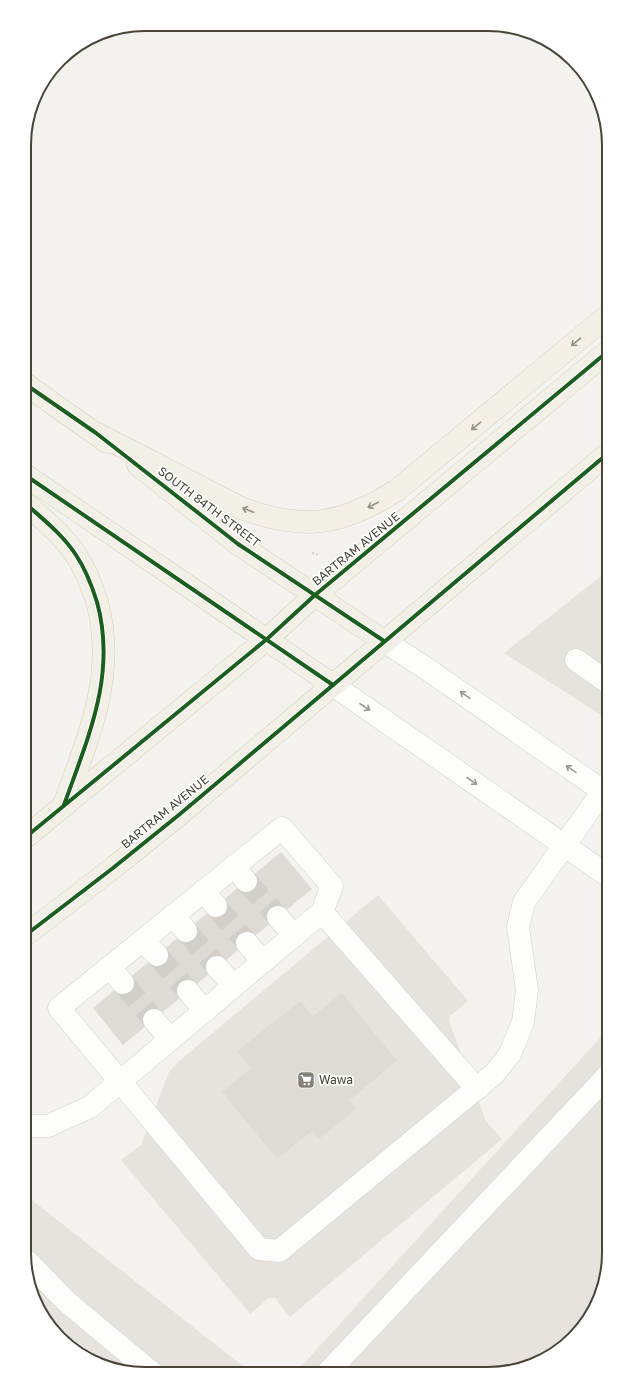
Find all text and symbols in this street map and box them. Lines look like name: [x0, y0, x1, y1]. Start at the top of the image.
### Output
one-way arrow: [570, 338, 581, 347]
one-way arrow: [471, 421, 481, 430]
street label: SOUTH 84TH STREET: [155, 463, 264, 550]
one-way arrow: [367, 502, 379, 509]
one-way arrow: [242, 506, 254, 514]
street label: BARTRAM AVENUE: [309, 509, 403, 589]
one-way arrow: [459, 691, 470, 699]
one-way arrow: [360, 703, 371, 711]
one-way arrow: [566, 765, 577, 773]
street label: BARTRAM AVENUE: [118, 772, 212, 852]
one-way arrow: [467, 777, 478, 785]
supermarket icon: Wawa: [296, 1070, 316, 1090]
place label: Wawa: [319, 1072, 353, 1087]

